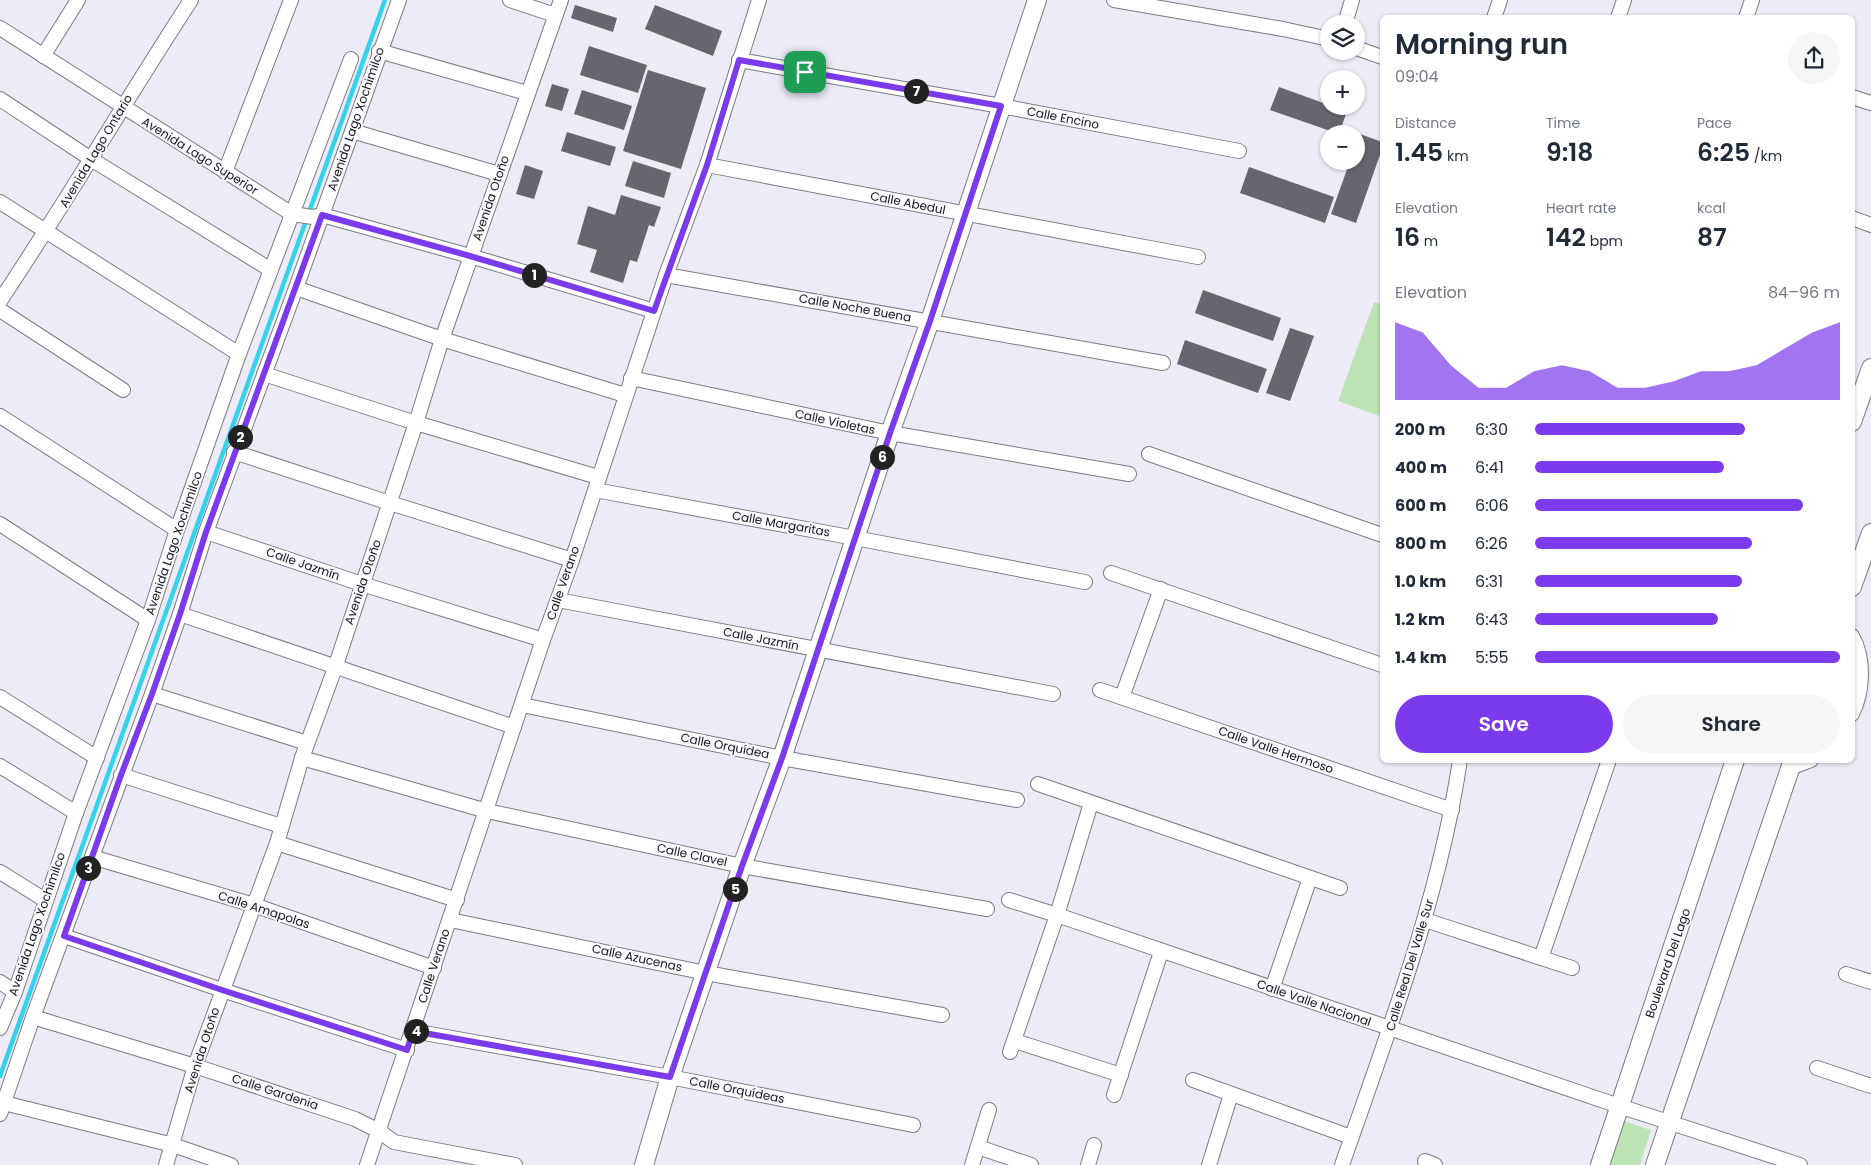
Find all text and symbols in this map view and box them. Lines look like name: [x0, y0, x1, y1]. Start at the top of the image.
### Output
map controls: [1320, 15, 1365, 170]
button: layers: [1320, 15, 1365, 60]
text: Morning run: [1395, 25, 1568, 64]
button: share: [1788, 32, 1840, 84]
street label: Avenida Lago Xochimilco: [323, 44, 388, 193]
pin: [784, 51, 826, 93]
icon: arrive: [791, 58, 819, 86]
text: 09:04: [1395, 65, 1439, 88]
button: +: [1320, 70, 1365, 115]
pin: 7: [904, 78, 928, 104]
text: 7: [913, 81, 920, 101]
street label: Avenida Lago Ontario: [55, 91, 136, 211]
street label: Calle Encino: [1025, 102, 1101, 133]
street label: Avenida Lago Superior: [139, 113, 262, 199]
text: Distance: [1395, 113, 1456, 133]
text: Time: [1546, 113, 1580, 133]
text: Pace: [1697, 113, 1732, 133]
button: −: [1320, 125, 1365, 170]
text: 1.45: [1395, 135, 1443, 170]
text: 9:18: [1546, 135, 1593, 170]
text: 6:25: [1697, 135, 1750, 170]
text: km: [1443, 146, 1469, 166]
text: /km: [1750, 146, 1782, 166]
street label: Avenida Otoño: [468, 153, 513, 243]
street label: Calle Abedul: [869, 187, 947, 218]
text: Elevation: [1395, 198, 1458, 218]
text: Heart rate: [1546, 198, 1616, 218]
text: kcal: [1697, 198, 1726, 218]
text: 16: [1395, 220, 1420, 255]
text: 142: [1546, 220, 1586, 255]
text: 87: [1697, 220, 1727, 255]
text: m: [1420, 231, 1438, 251]
text: bpm: [1586, 231, 1623, 251]
pin: 1: [522, 262, 546, 288]
text: 1: [532, 265, 537, 285]
text: Elevation: [1395, 281, 1467, 304]
text: 84–96 m: [1768, 281, 1840, 304]
street label: Calle Noche Buena: [798, 289, 913, 326]
street label: Calle Violetas: [793, 405, 877, 438]
text: 200 m: [1395, 418, 1445, 441]
text: 6:30: [1475, 418, 1508, 441]
pin: 2: [228, 424, 252, 450]
text: 2: [237, 427, 245, 447]
pin: 6: [870, 444, 894, 470]
text: 6: [878, 447, 887, 467]
text: 400 m: [1395, 456, 1447, 479]
text: 6:41: [1475, 456, 1504, 479]
street label: Avenida Lago Xochimilco: [141, 468, 206, 617]
text: 600 m: [1395, 494, 1446, 517]
text: 6:06: [1475, 494, 1509, 517]
street label: Calle Margaritas: [731, 507, 831, 540]
text: 800 m: [1395, 532, 1447, 555]
text: 6:26: [1475, 532, 1508, 555]
street label: Avenida Otoño: [340, 537, 385, 627]
street label: Calle Jazmín: [264, 543, 342, 584]
street label: Calle Verano: [542, 543, 583, 622]
text: 1.0 km: [1395, 570, 1446, 593]
text: 6:31: [1475, 570, 1503, 593]
text: 1.2 km: [1395, 608, 1445, 631]
text: 6:43: [1475, 608, 1508, 631]
street label: Calle Jazmín: [722, 623, 800, 654]
text: 1.4 km: [1395, 646, 1447, 669]
text: 5:55: [1475, 646, 1509, 669]
button: Save: [1395, 695, 1613, 753]
button: Share: [1623, 695, 1840, 753]
street label: Calle Valle Hermoso: [1216, 722, 1336, 777]
street label: Calle Orquídea: [679, 729, 771, 762]
street label: Calle Clavel: [655, 839, 729, 870]
street label: Avenida Lago Xochimilco: [4, 849, 69, 998]
pin: 3: [76, 856, 100, 880]
text: 3: [84, 858, 93, 878]
pin: 5: [722, 876, 748, 902]
text: 5: [731, 879, 740, 899]
street label: Calle Amapolas: [216, 887, 312, 932]
street label: Calle Real Del Valle Sur: [1381, 896, 1438, 1033]
street label: Boulevard Del Lago: [1641, 905, 1694, 1020]
street label: Calle Verano: [413, 926, 454, 1005]
street label: Calle Azucenas: [590, 940, 684, 975]
street label: Calle Valle Nacional: [1255, 975, 1374, 1030]
street label: Avenida Otoño: [180, 1005, 223, 1095]
pin: 4: [404, 1018, 428, 1044]
text: 4: [412, 1021, 421, 1041]
street label: Calle Gardenia: [230, 1070, 321, 1114]
street label: Calle Orquídeas: [688, 1072, 786, 1107]

